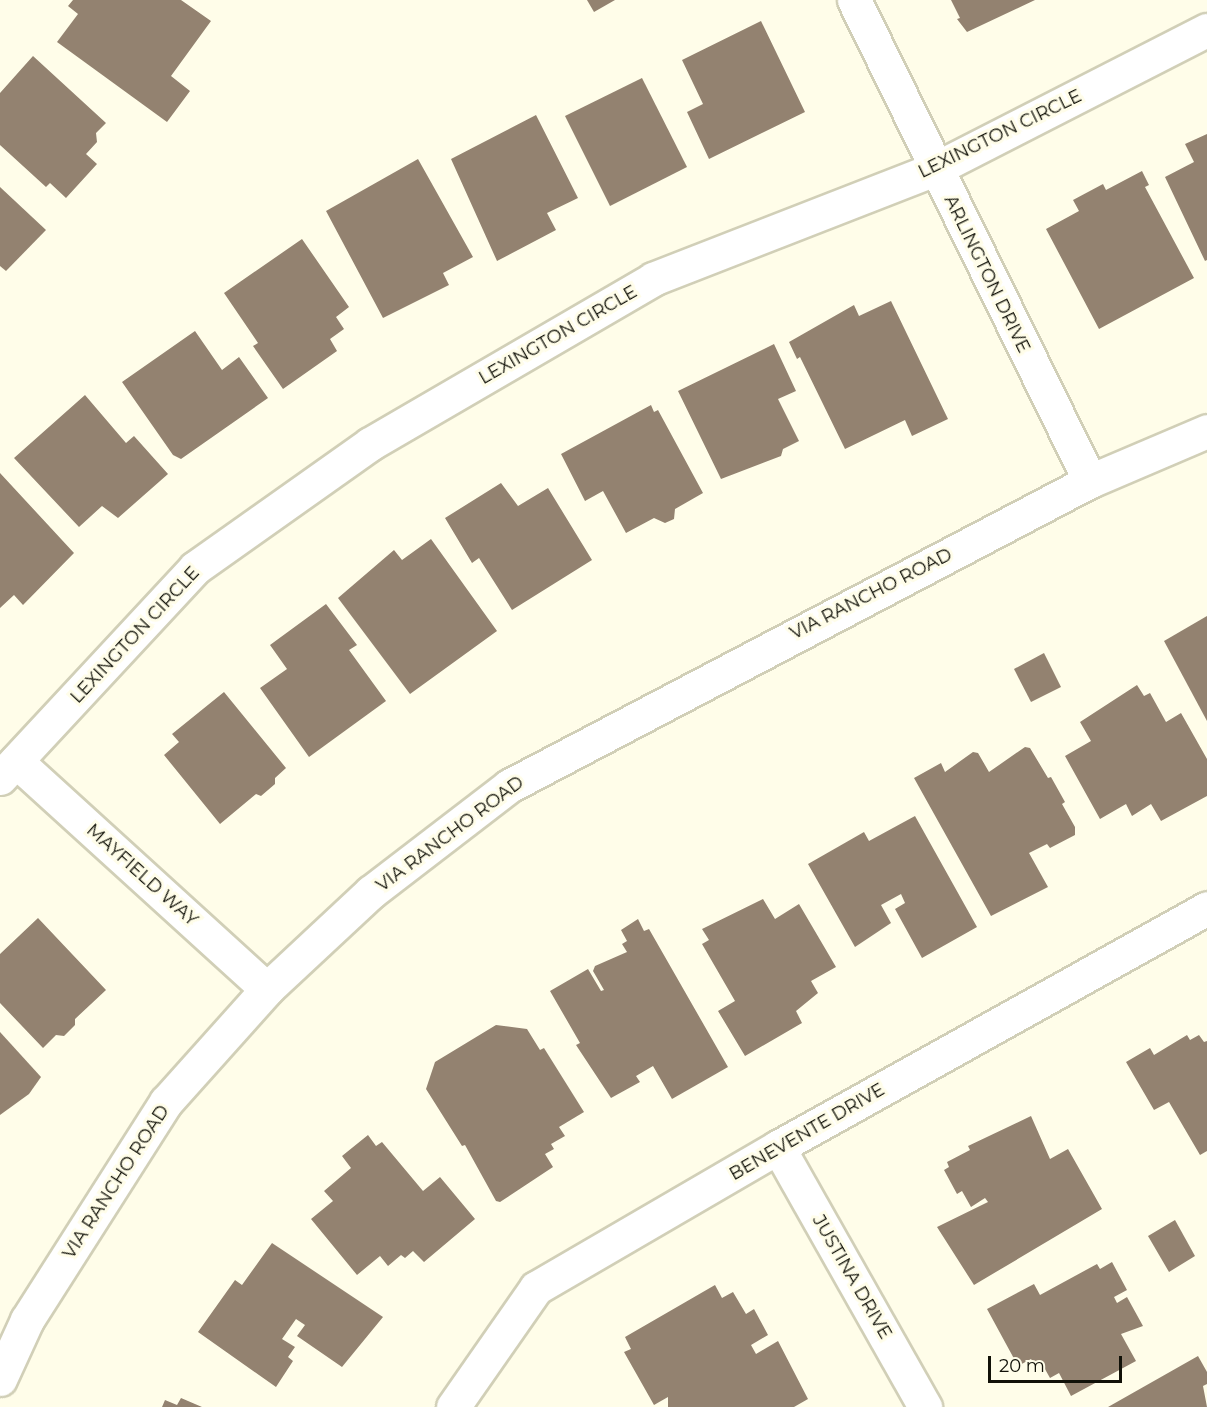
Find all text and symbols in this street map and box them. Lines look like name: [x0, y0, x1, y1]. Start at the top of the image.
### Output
street label: LEXINGTON CIRCLE: [915, 85, 1085, 183]
street label: ARLINGTON DRIVE: [939, 192, 1035, 356]
street label: LEXINGTON CIRCLE: [475, 281, 641, 389]
street label: VIA RANCHO ROAD: [786, 544, 956, 644]
street label: LEXINGTON CIRCLE: [66, 562, 204, 708]
street label: VIA RANCHO ROAD: [372, 772, 528, 896]
street label: MAYFIELD WAY: [82, 819, 202, 931]
street label: BENEVENTE DRIVE: [726, 1079, 888, 1185]
street label: VIA RANCHO ROAD: [58, 1101, 174, 1263]
street label: JUSTINA DRIVE: [808, 1211, 896, 1343]
scale bar: [991, 1344, 1124, 1382]
text: 20 m: [999, 1355, 1045, 1377]

